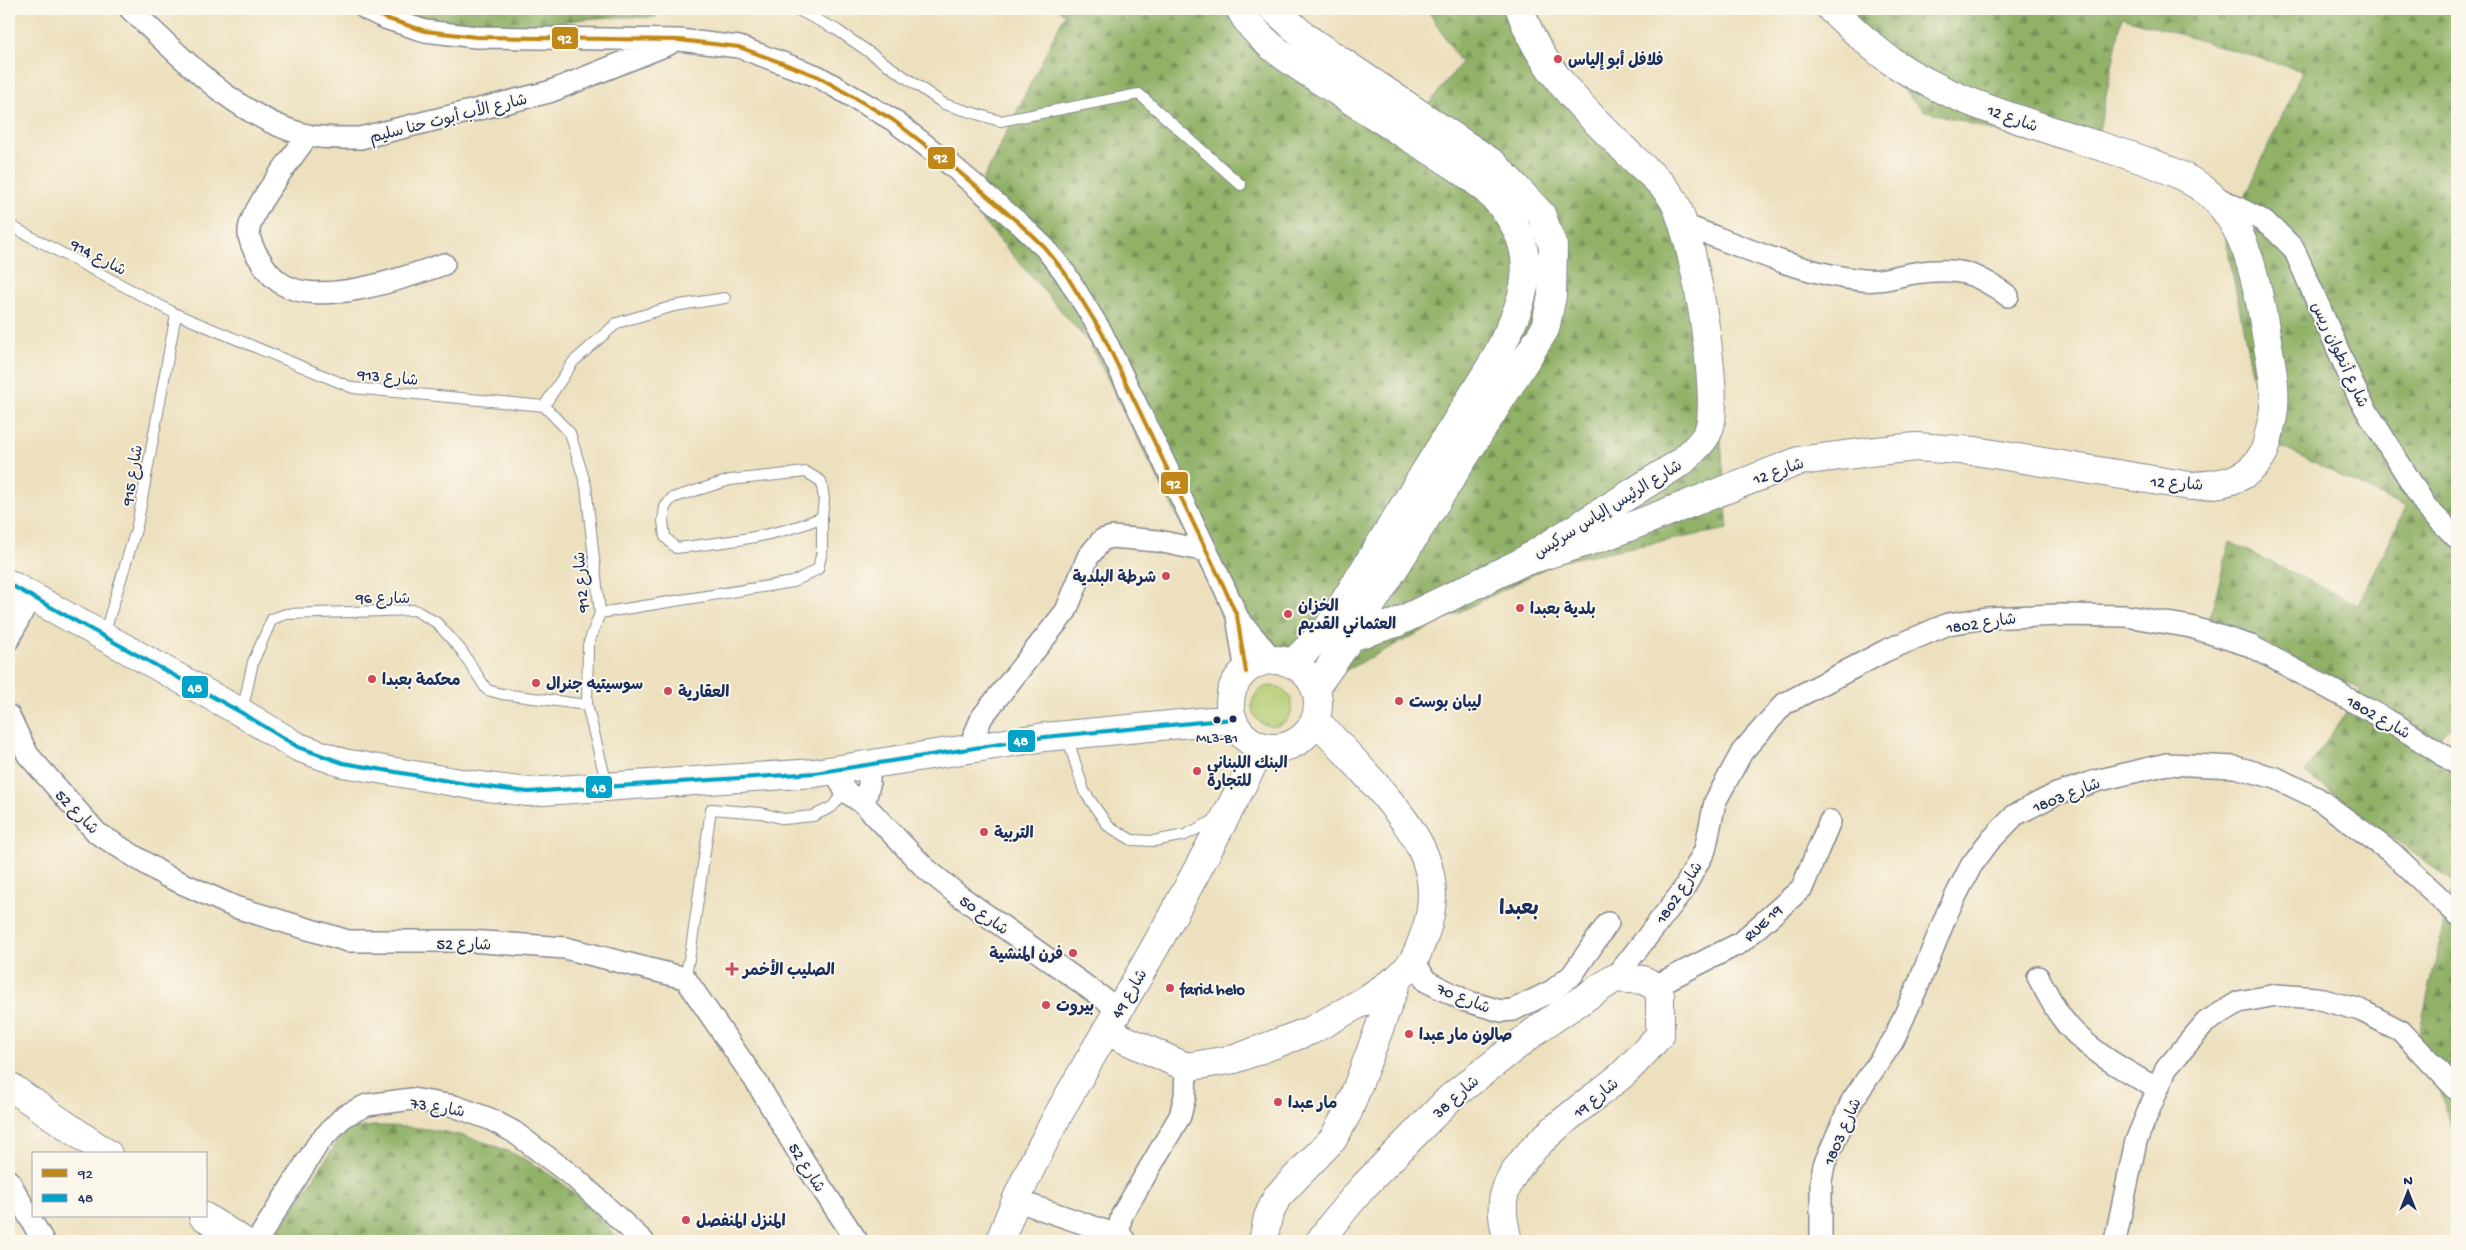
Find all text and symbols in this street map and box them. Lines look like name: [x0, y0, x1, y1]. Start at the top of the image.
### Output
line badge: 92: [551, 26, 579, 50]
text: 92: [557, 32, 572, 49]
place label: فلافل أبو إلياس: [1568, 49, 1663, 72]
marker: فلافل أبو إلياس: [1552, 53, 1564, 65]
street label: شارع الأب أبوت حنا سليم: [367, 88, 530, 149]
street label: شارع 12: [1983, 102, 2040, 138]
line badge: 92: [927, 146, 956, 170]
text: 92: [933, 151, 948, 168]
street label: شارع 914: [65, 236, 129, 282]
street label: شارع أنطوان ريس: [2305, 299, 2372, 411]
street label: شارع 913: [355, 367, 419, 392]
street label: شارع 915: [120, 444, 149, 508]
street label: شارع 12: [1750, 456, 1807, 491]
street label: شارع الرئيس إلياس سركيس: [1531, 457, 1687, 564]
line badge: 92: [1160, 471, 1189, 495]
street label: شارع 12: [2149, 474, 2204, 497]
text: 92: [1166, 477, 1181, 494]
street label: شارع 912: [572, 551, 595, 614]
place label: شرطة البلدية: [1073, 569, 1156, 589]
marker: شرطة البلدية: [1160, 570, 1172, 582]
street label: شارع 96: [355, 591, 410, 610]
place label: الخزان العثماني القديم: [1298, 598, 1396, 638]
place label: بلدية بعبدا: [1530, 601, 1596, 621]
marker: بلدية بعبدا: [1514, 602, 1526, 614]
marker: الخزان العثماني القديم: [1282, 608, 1294, 620]
street label: شارع 1802: [1944, 611, 2018, 640]
place label: محكمة بعبدا: [382, 672, 461, 692]
marker: محكمة بعبدا: [366, 673, 378, 685]
line badge: 48: [181, 675, 209, 699]
place label: سوسيتيه جنرال: [546, 676, 643, 696]
marker: سوسيتيه جنرال: [530, 677, 542, 689]
text: 48: [187, 681, 202, 698]
place label: العقارية: [678, 684, 729, 704]
marker: العقارية: [662, 685, 674, 697]
street label: شارع 1802: [2341, 693, 2413, 745]
place label: ليبان بوست: [1409, 694, 1482, 714]
marker: ليبان بوست: [1393, 695, 1405, 707]
unlabelled marker: [1228, 714, 1238, 724]
marker: ML3-B1: [1212, 715, 1222, 725]
line badge: 48: [1007, 729, 1036, 753]
place label: ML3-B1: [1196, 730, 1238, 748]
text: 48: [1013, 734, 1028, 751]
place label: البنك اللبناني للتجارة: [1207, 755, 1288, 793]
marker: البنك اللبناني للتجارة: [1191, 765, 1203, 777]
line badge: 48: [585, 775, 613, 799]
street label: شارع 1803: [2030, 776, 2104, 819]
text: 48: [591, 781, 606, 798]
street label: شارع 52: [50, 787, 101, 840]
place label: التربية: [994, 825, 1034, 845]
marker: التربية: [978, 826, 990, 838]
street label: شارع 1802: [1653, 859, 1709, 929]
street label: شارع 50: [955, 893, 1011, 941]
district label: بعبدا: [1499, 898, 1539, 923]
street label: RUE 19: [1741, 902, 1788, 947]
street label: شارع 52: [436, 937, 491, 956]
place label: فرن المنشية: [989, 945, 1063, 966]
marker: فرن المنشية: [1067, 947, 1079, 959]
place label: الصليب الأخمر: [741, 958, 835, 982]
marker: الصليب الأخمر: [725, 962, 739, 976]
street label: شارع 49: [1109, 967, 1153, 1023]
place label: farid helo: [1179, 981, 1245, 1001]
street label: شارع 70: [1432, 981, 1492, 1020]
marker: farid helo: [1164, 982, 1176, 994]
marker: بيروت: [1040, 999, 1052, 1011]
place label: بيروت: [1056, 999, 1094, 1018]
place label: صالون مار عبدا: [1419, 1027, 1512, 1047]
marker: صالون مار عبدا: [1403, 1028, 1415, 1040]
street label: شارع 38: [1429, 1073, 1484, 1125]
street label: شارع 19: [1570, 1076, 1624, 1124]
street label: شارع 73: [408, 1095, 466, 1124]
place label: مار عبدا: [1288, 1095, 1337, 1115]
marker: مار عبدا: [1272, 1096, 1284, 1108]
street label: شارع 1803: [1821, 1096, 1867, 1170]
street label: شارع 52: [782, 1141, 828, 1197]
legend: [32, 1152, 208, 1218]
text: 92: [77, 1166, 93, 1184]
north arrow: [2384, 1168, 2434, 1218]
text: N: [2403, 1173, 2413, 1190]
text: 48: [78, 1190, 93, 1208]
place label: المنزل المنفصل: [696, 1213, 786, 1233]
marker: المنزل المنفصل: [680, 1214, 692, 1226]

